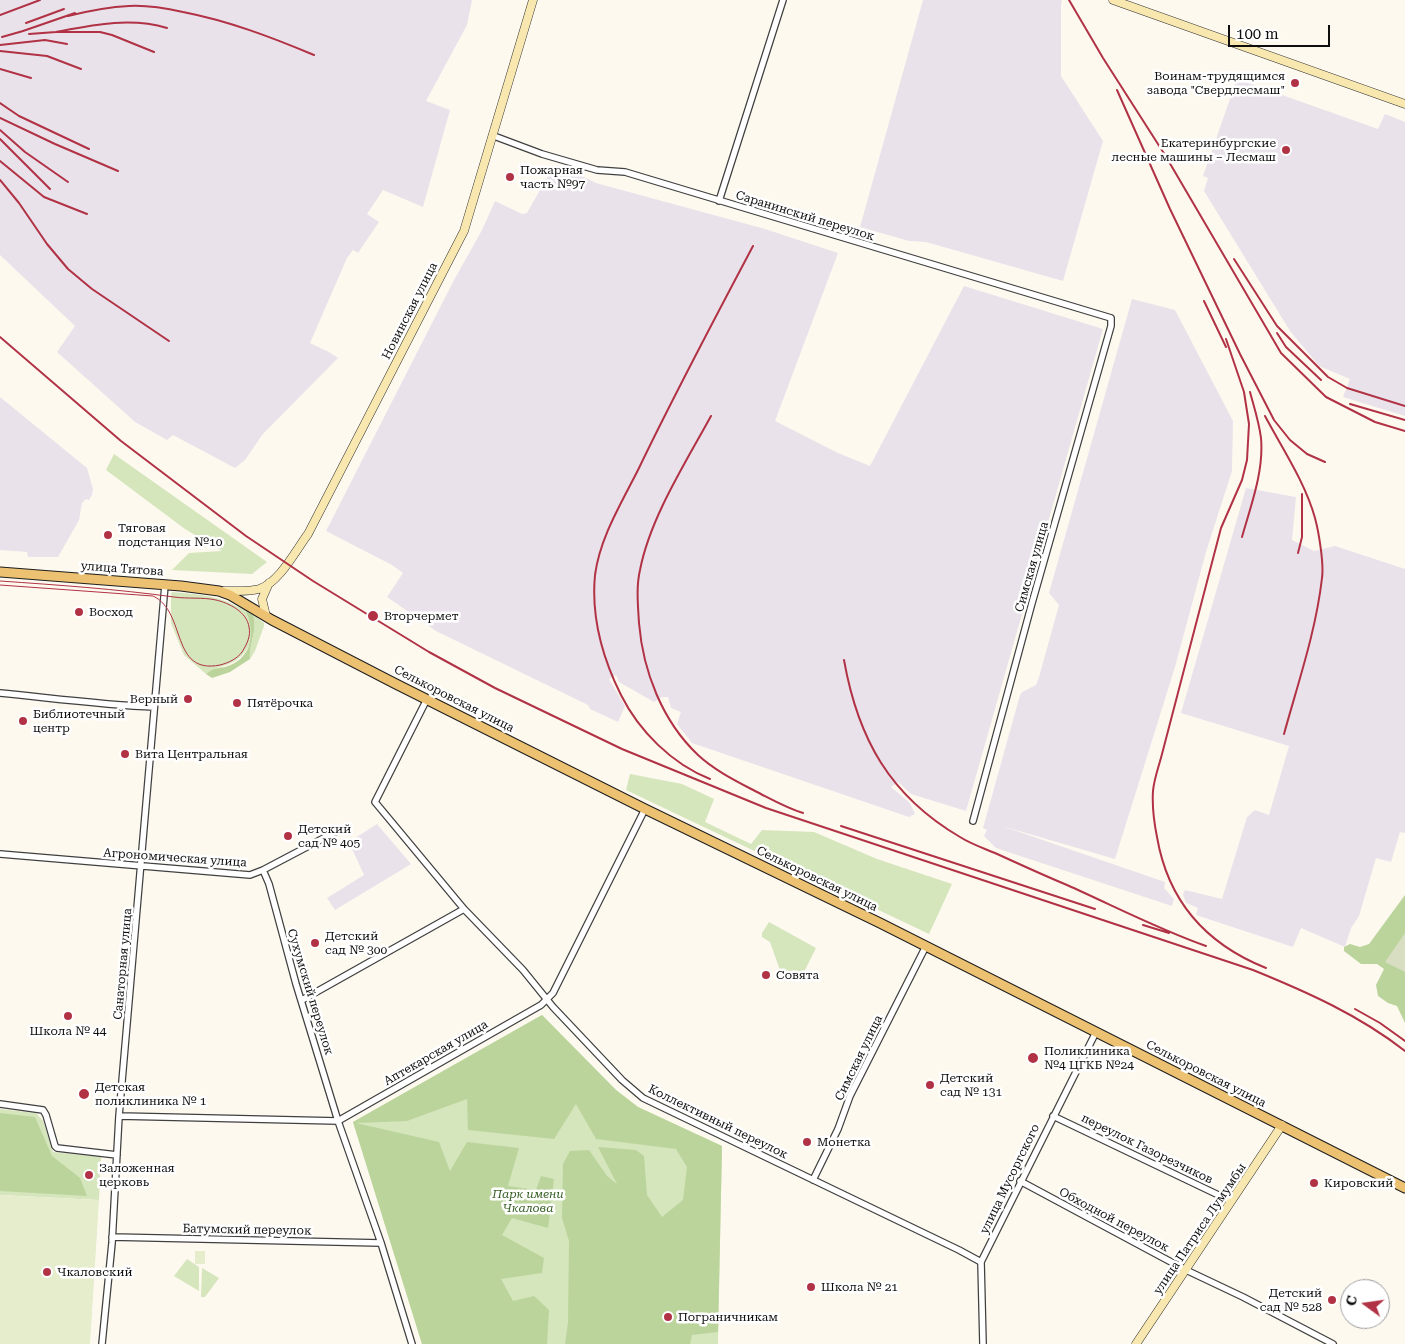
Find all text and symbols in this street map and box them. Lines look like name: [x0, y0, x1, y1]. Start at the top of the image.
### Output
scale bar: [1230, 15, 1332, 47]
text: 100 m: [1236, 25, 1279, 43]
place label: Воинам-трудящимся завода "Свердлесмаш": [1147, 69, 1285, 97]
marker: Воинам-трудящимся завода "Свердлесмаш": [1289, 77, 1301, 89]
place label: Екатеринбургские лесные машины – Лесмаш: [1112, 136, 1276, 164]
marker: Екатеринбургские лесные машины – Лесмаш: [1280, 144, 1292, 156]
place label: Пожарная часть №97: [520, 163, 585, 191]
marker: Пожарная часть №97: [504, 171, 516, 183]
street label: Саранинский переулок: [734, 188, 876, 244]
street label: Новинская улица: [379, 260, 441, 362]
street label: Симская улица: [1012, 520, 1052, 614]
place label: Тяговая подстанция №10: [118, 521, 222, 549]
marker: Тяговая подстанция №10: [102, 529, 114, 541]
street label: улица Титова: [80, 559, 164, 579]
place label: Восход: [89, 605, 133, 619]
marker: Восход: [73, 606, 85, 618]
marker: Вторчермет: [366, 609, 380, 623]
place label: Вторчермет: [384, 609, 458, 623]
street label: Селькоровская улица: [392, 662, 516, 736]
place label: Верный: [130, 692, 178, 706]
marker: Верный: [182, 693, 194, 705]
place label: Пятёрочка: [247, 696, 313, 710]
marker: Пятёрочка: [231, 697, 243, 709]
place label: Библиотечный центр: [33, 707, 125, 735]
marker: Библиотечный центр: [17, 715, 29, 727]
place label: Вита Центральная: [135, 747, 248, 761]
marker: Вита Центральная: [119, 748, 131, 760]
place label: Детский сад № 405: [298, 822, 360, 850]
marker: Детский сад № 405: [282, 830, 294, 842]
street label: Селькоровская улица: [754, 843, 880, 915]
street label: Агрономическая улица: [103, 846, 247, 870]
street label: Санаторная улица: [111, 908, 135, 1020]
street label: Сухумский переулок: [284, 927, 336, 1057]
place label: Детский сад № 300: [325, 929, 387, 957]
marker: Детский сад № 300: [309, 937, 321, 949]
place label: Совята: [776, 968, 819, 982]
marker: Совята: [760, 969, 772, 981]
marker: Школа № 44: [62, 1010, 74, 1022]
street label: Симская улица: [832, 1013, 886, 1103]
street label: Аптекарская улица: [381, 1017, 491, 1089]
place label: Школа № 44: [29, 1024, 107, 1038]
street label: Селькоровская улица: [1144, 1037, 1268, 1111]
place label: Поликлиника №4 ЦГКБ №24: [1044, 1044, 1134, 1072]
marker: Поликлиника №4 ЦГКБ №24: [1026, 1051, 1040, 1065]
place label: Детский сад № 131: [940, 1071, 1002, 1099]
marker: Детский сад № 131: [924, 1079, 936, 1091]
place label: Детская поликлиника № 1: [95, 1080, 206, 1108]
street label: Коллективный переулок: [646, 1082, 790, 1162]
marker: Детская поликлиника № 1: [77, 1087, 91, 1101]
street label: переулок Газорезчиков: [1079, 1111, 1215, 1187]
street label: улица Мусоргского: [977, 1122, 1043, 1236]
place label: Монетка: [817, 1135, 871, 1149]
marker: Монетка: [801, 1136, 813, 1148]
place label: Заложенная церковь: [99, 1161, 175, 1189]
street label: улица Патриса Лумумбы: [1151, 1161, 1249, 1297]
marker: Заложенная церковь: [83, 1169, 95, 1181]
place label: Кировский: [1324, 1176, 1393, 1190]
marker: Кировский: [1308, 1177, 1320, 1189]
street label: Обходной переулок: [1056, 1185, 1172, 1255]
park label: Парк имени Чкалова: [492, 1187, 564, 1215]
street label: Батумский переулок: [182, 1222, 312, 1238]
place label: Чкаловский: [57, 1265, 133, 1279]
marker: Чкаловский: [41, 1266, 53, 1278]
north arrow: [1340, 1279, 1390, 1329]
place label: Школа № 21: [821, 1280, 898, 1294]
marker: Школа № 21: [805, 1281, 817, 1293]
place label: Детский сад № 528: [1260, 1286, 1322, 1314]
marker: Детский сад № 528: [1326, 1294, 1338, 1306]
text: С: [1342, 1294, 1360, 1307]
place label: Пограничникам: [678, 1310, 778, 1324]
marker: Пограничникам: [662, 1311, 674, 1323]

